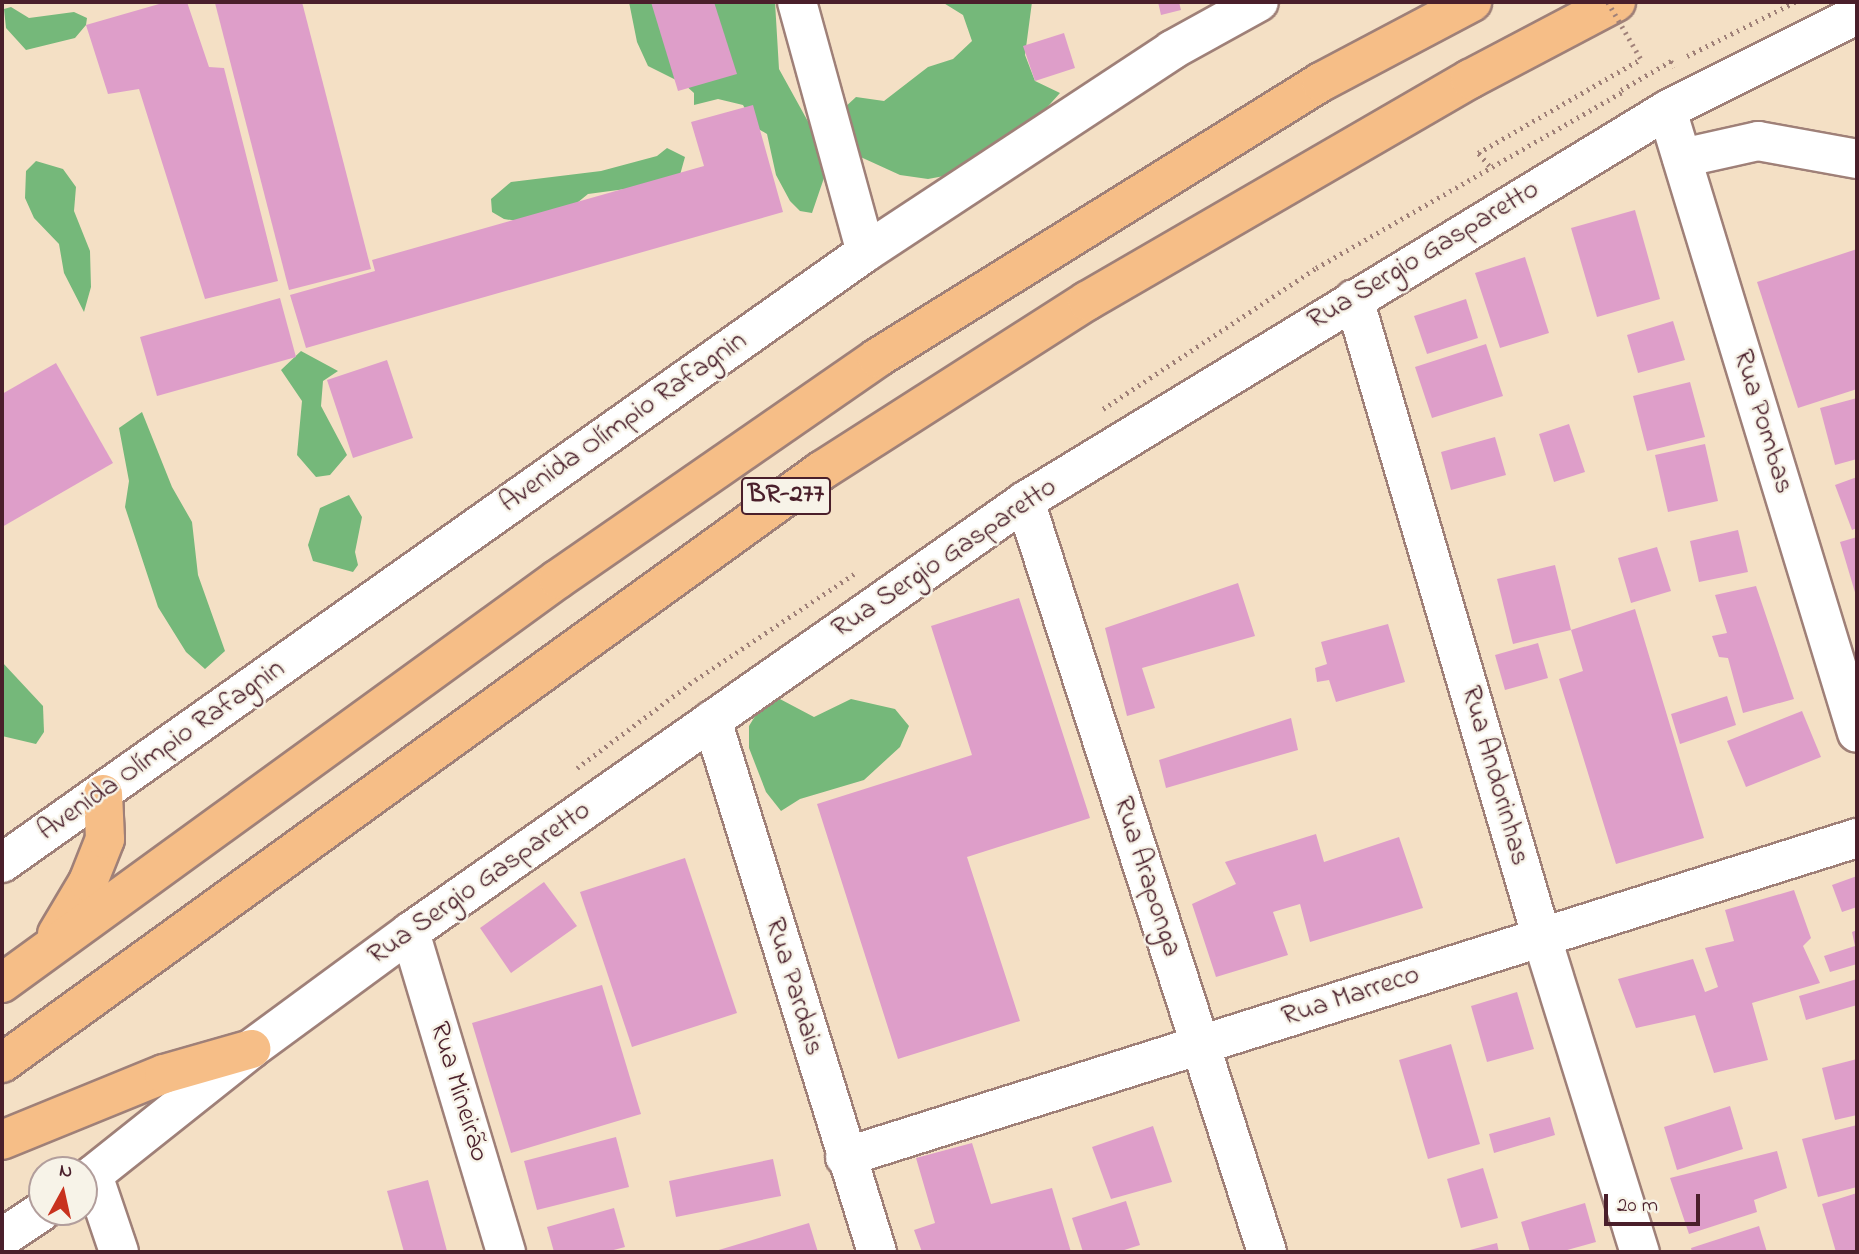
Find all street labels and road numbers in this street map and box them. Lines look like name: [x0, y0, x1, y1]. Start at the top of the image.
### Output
street label: Rua Sergio Gasparetto: [1302, 174, 1546, 338]
street label: Avenida Olímpio Rafagnin: [494, 325, 754, 521]
street label: Rua Pombas: [1724, 346, 1800, 498]
street label: Rua Sergio Gasparetto: [826, 471, 1064, 647]
road number: BR-277: [740, 474, 832, 518]
street label: Avenida Olímpio Rafagnin: [32, 653, 292, 849]
street label: Rua Andorinhas: [1452, 682, 1536, 870]
street label: Rua Araponga: [1104, 793, 1188, 961]
street label: Rua Sergio Gasparetto: [362, 795, 598, 973]
street label: Rua Pardais: [756, 914, 830, 1060]
street label: Rua Marreco: [1278, 959, 1424, 1035]
street label: Rua Mineirão: [421, 1018, 495, 1166]

